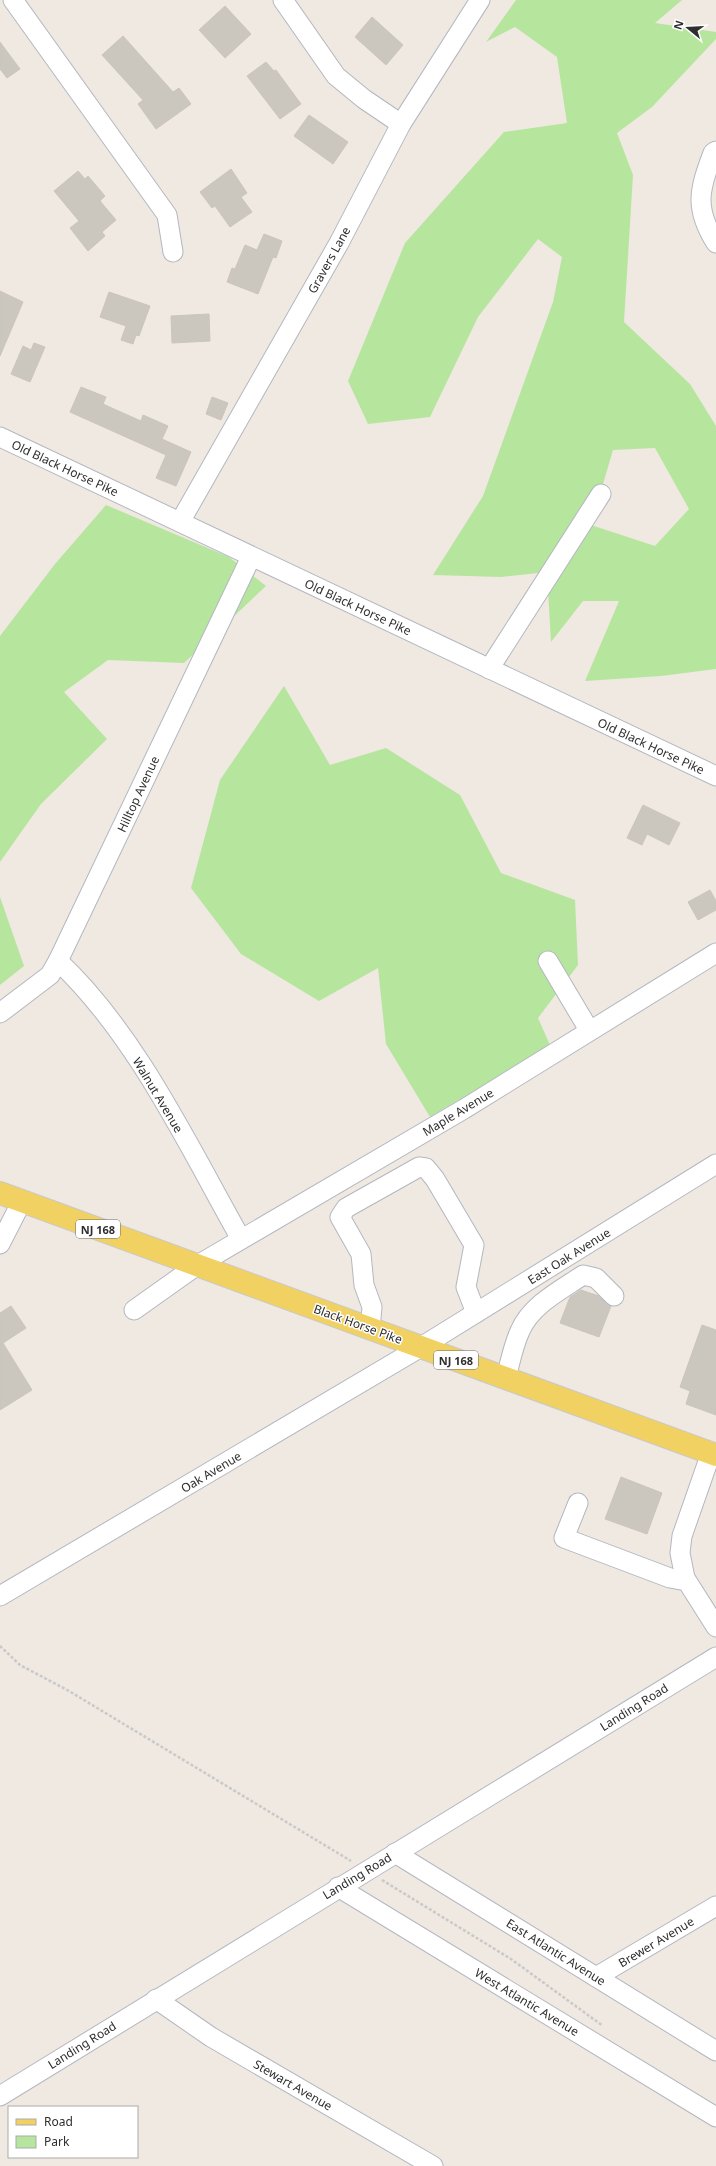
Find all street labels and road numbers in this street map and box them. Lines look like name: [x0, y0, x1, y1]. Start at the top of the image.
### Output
street label: Gravers Lane: [304, 223, 355, 297]
street label: Old Black Horse Pike: [9, 436, 121, 500]
street label: Old Black Horse Pike: [302, 575, 414, 639]
street label: Old Black Horse Pike: [595, 714, 707, 778]
street label: Hilltop Avenue: [113, 753, 163, 835]
street label: Walnut Avenue: [129, 1054, 187, 1136]
street label: Maple Avenue: [419, 1084, 497, 1140]
road number: NJ 168: [76, 1220, 120, 1238]
street label: East Oak Avenue: [524, 1224, 614, 1288]
street label: Black Horse Pike: [311, 1300, 405, 1348]
road number: NJ 168: [434, 1351, 478, 1369]
street label: Oak Avenue: [178, 1447, 245, 1497]
street label: Landing Road: [597, 1679, 671, 1735]
street label: Landing Road: [319, 1849, 395, 1903]
street label: Brewer Avenue: [615, 1913, 697, 1971]
street label: East Atlantic Avenue: [503, 1915, 609, 1990]
street label: West Atlantic Avenue: [472, 1964, 582, 2040]
street label: Landing Road: [45, 2017, 119, 2073]
street label: Stewart Avenue: [251, 2056, 336, 2115]

